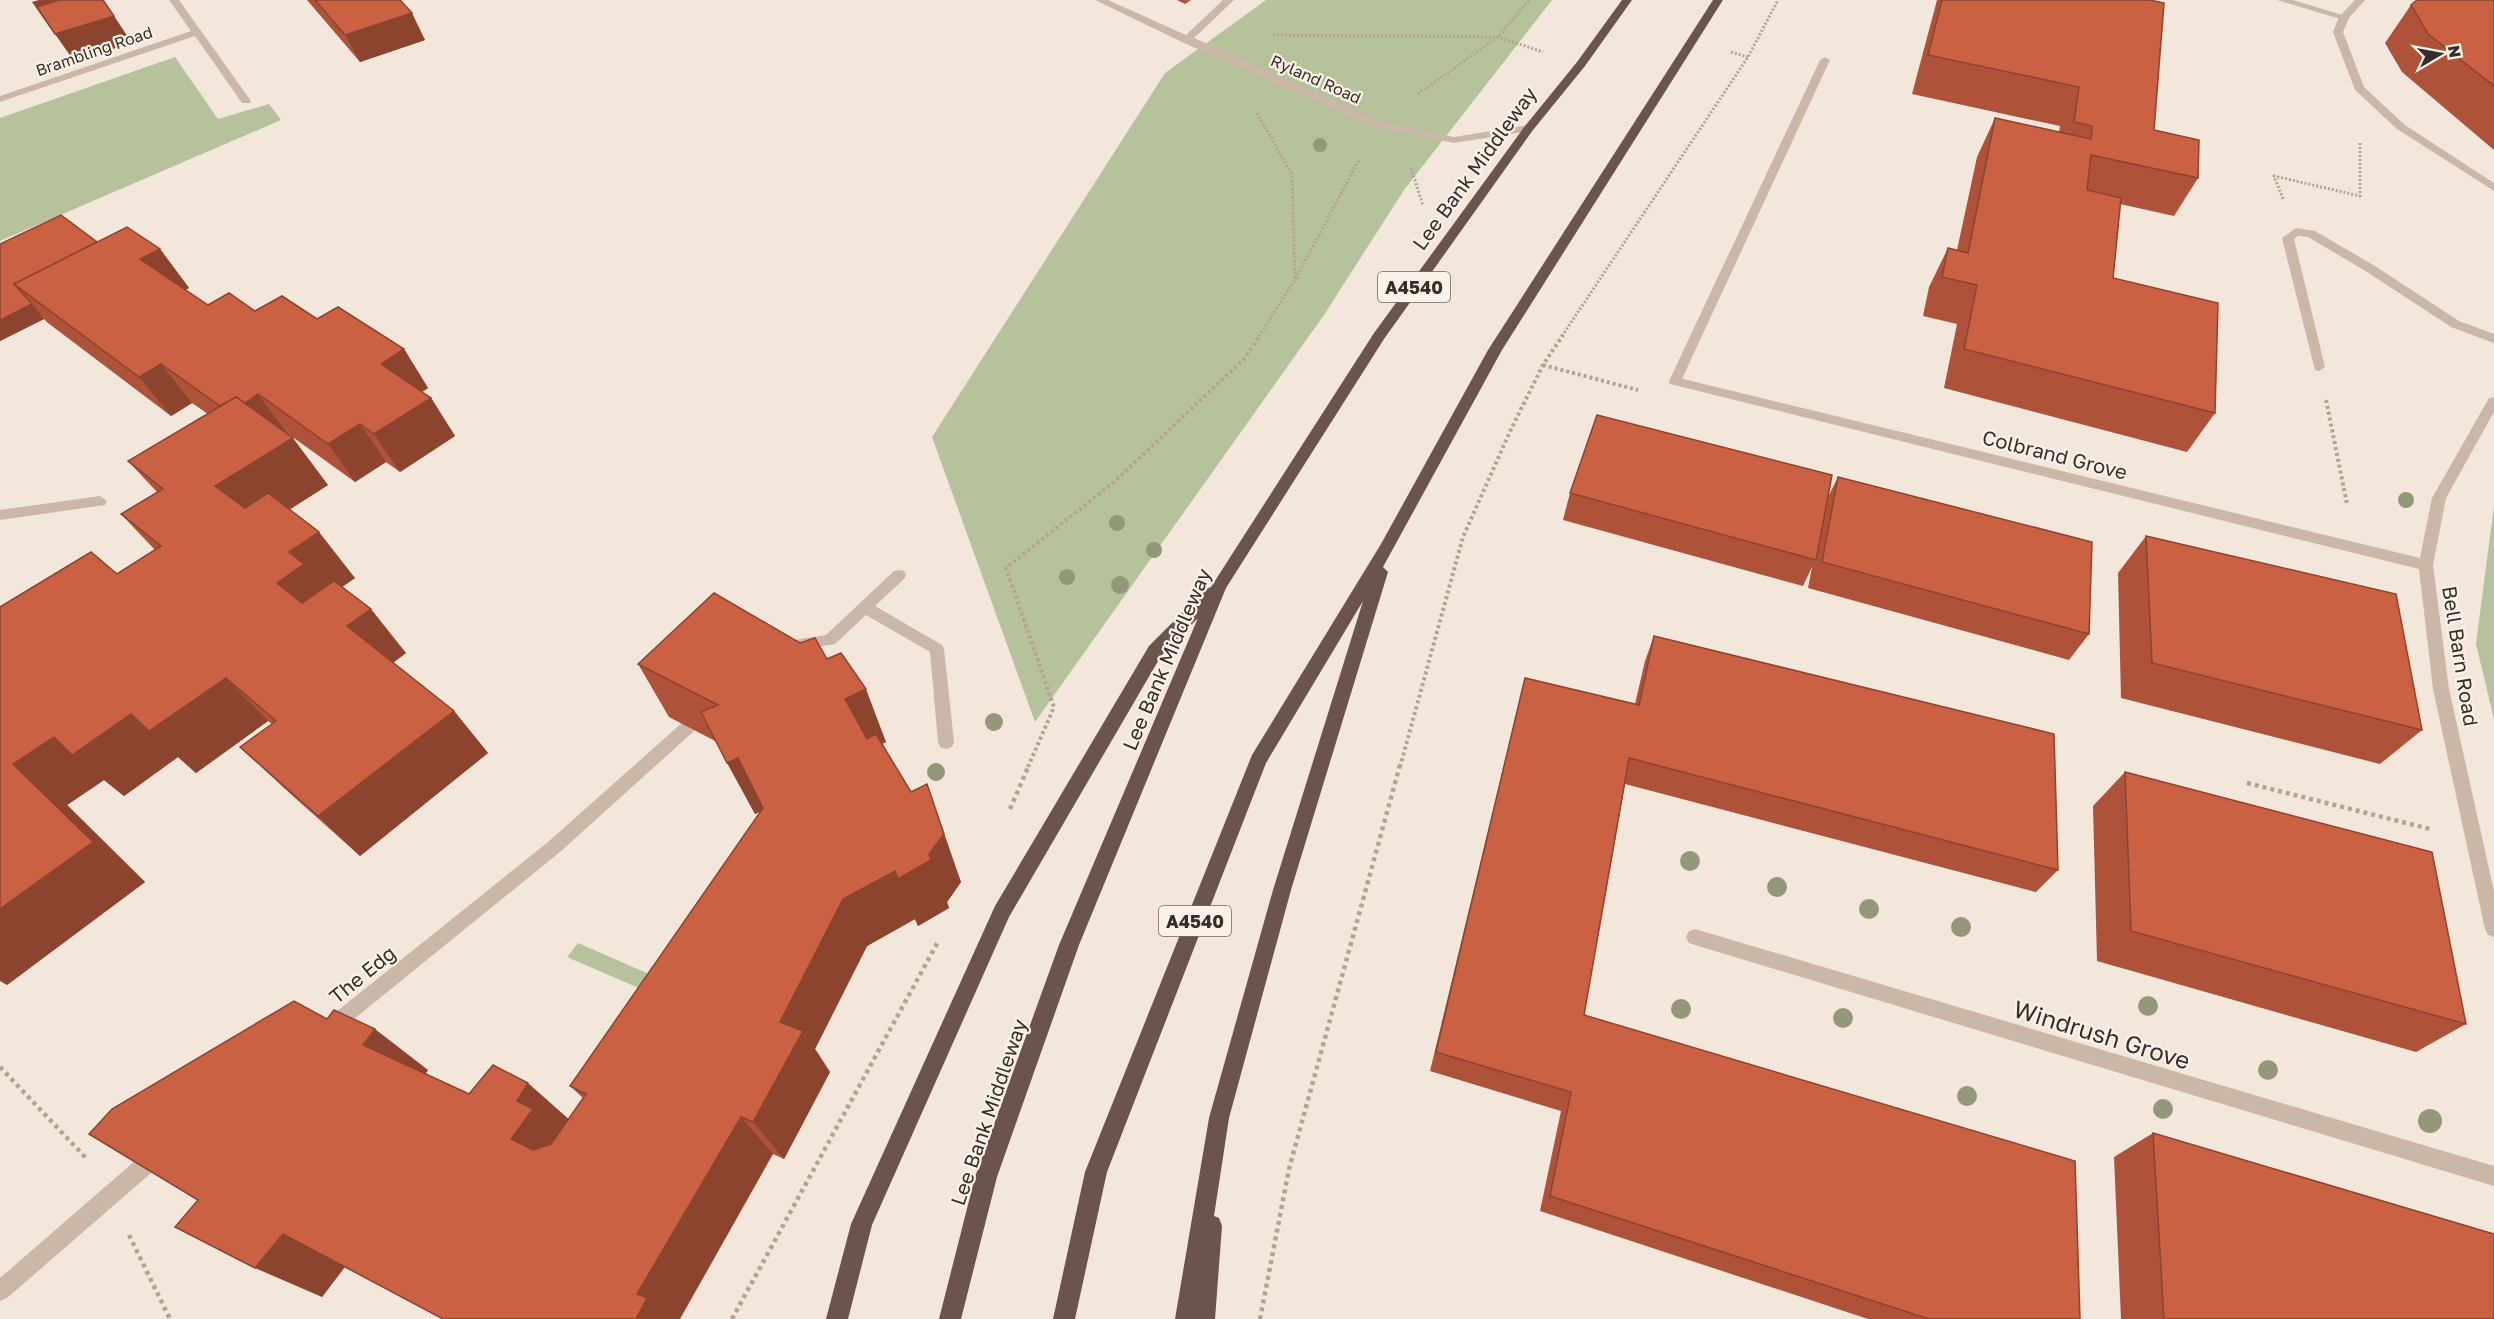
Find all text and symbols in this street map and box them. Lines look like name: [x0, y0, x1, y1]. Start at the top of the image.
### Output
street label: Brambling Road: [33, 22, 155, 80]
north arrow: [2410, 24, 2470, 84]
text: N: [2444, 44, 2466, 59]
street label: Ryland Road: [1268, 50, 1364, 108]
street label: Lee Bank Middleway: [1407, 82, 1541, 254]
road number: A4540: [1378, 272, 1450, 302]
street label: Colbrand Grove: [1980, 424, 2130, 484]
street label: Lee Bank Middleway: [1117, 564, 1215, 754]
street label: Bell Barn Road: [2438, 584, 2484, 728]
road number: A4540: [1159, 906, 1231, 936]
street label: The Edg: [324, 940, 400, 1008]
street label: Windrush Grove: [2010, 993, 2194, 1075]
street label: Lee Bank Middleway: [945, 1016, 1031, 1208]

